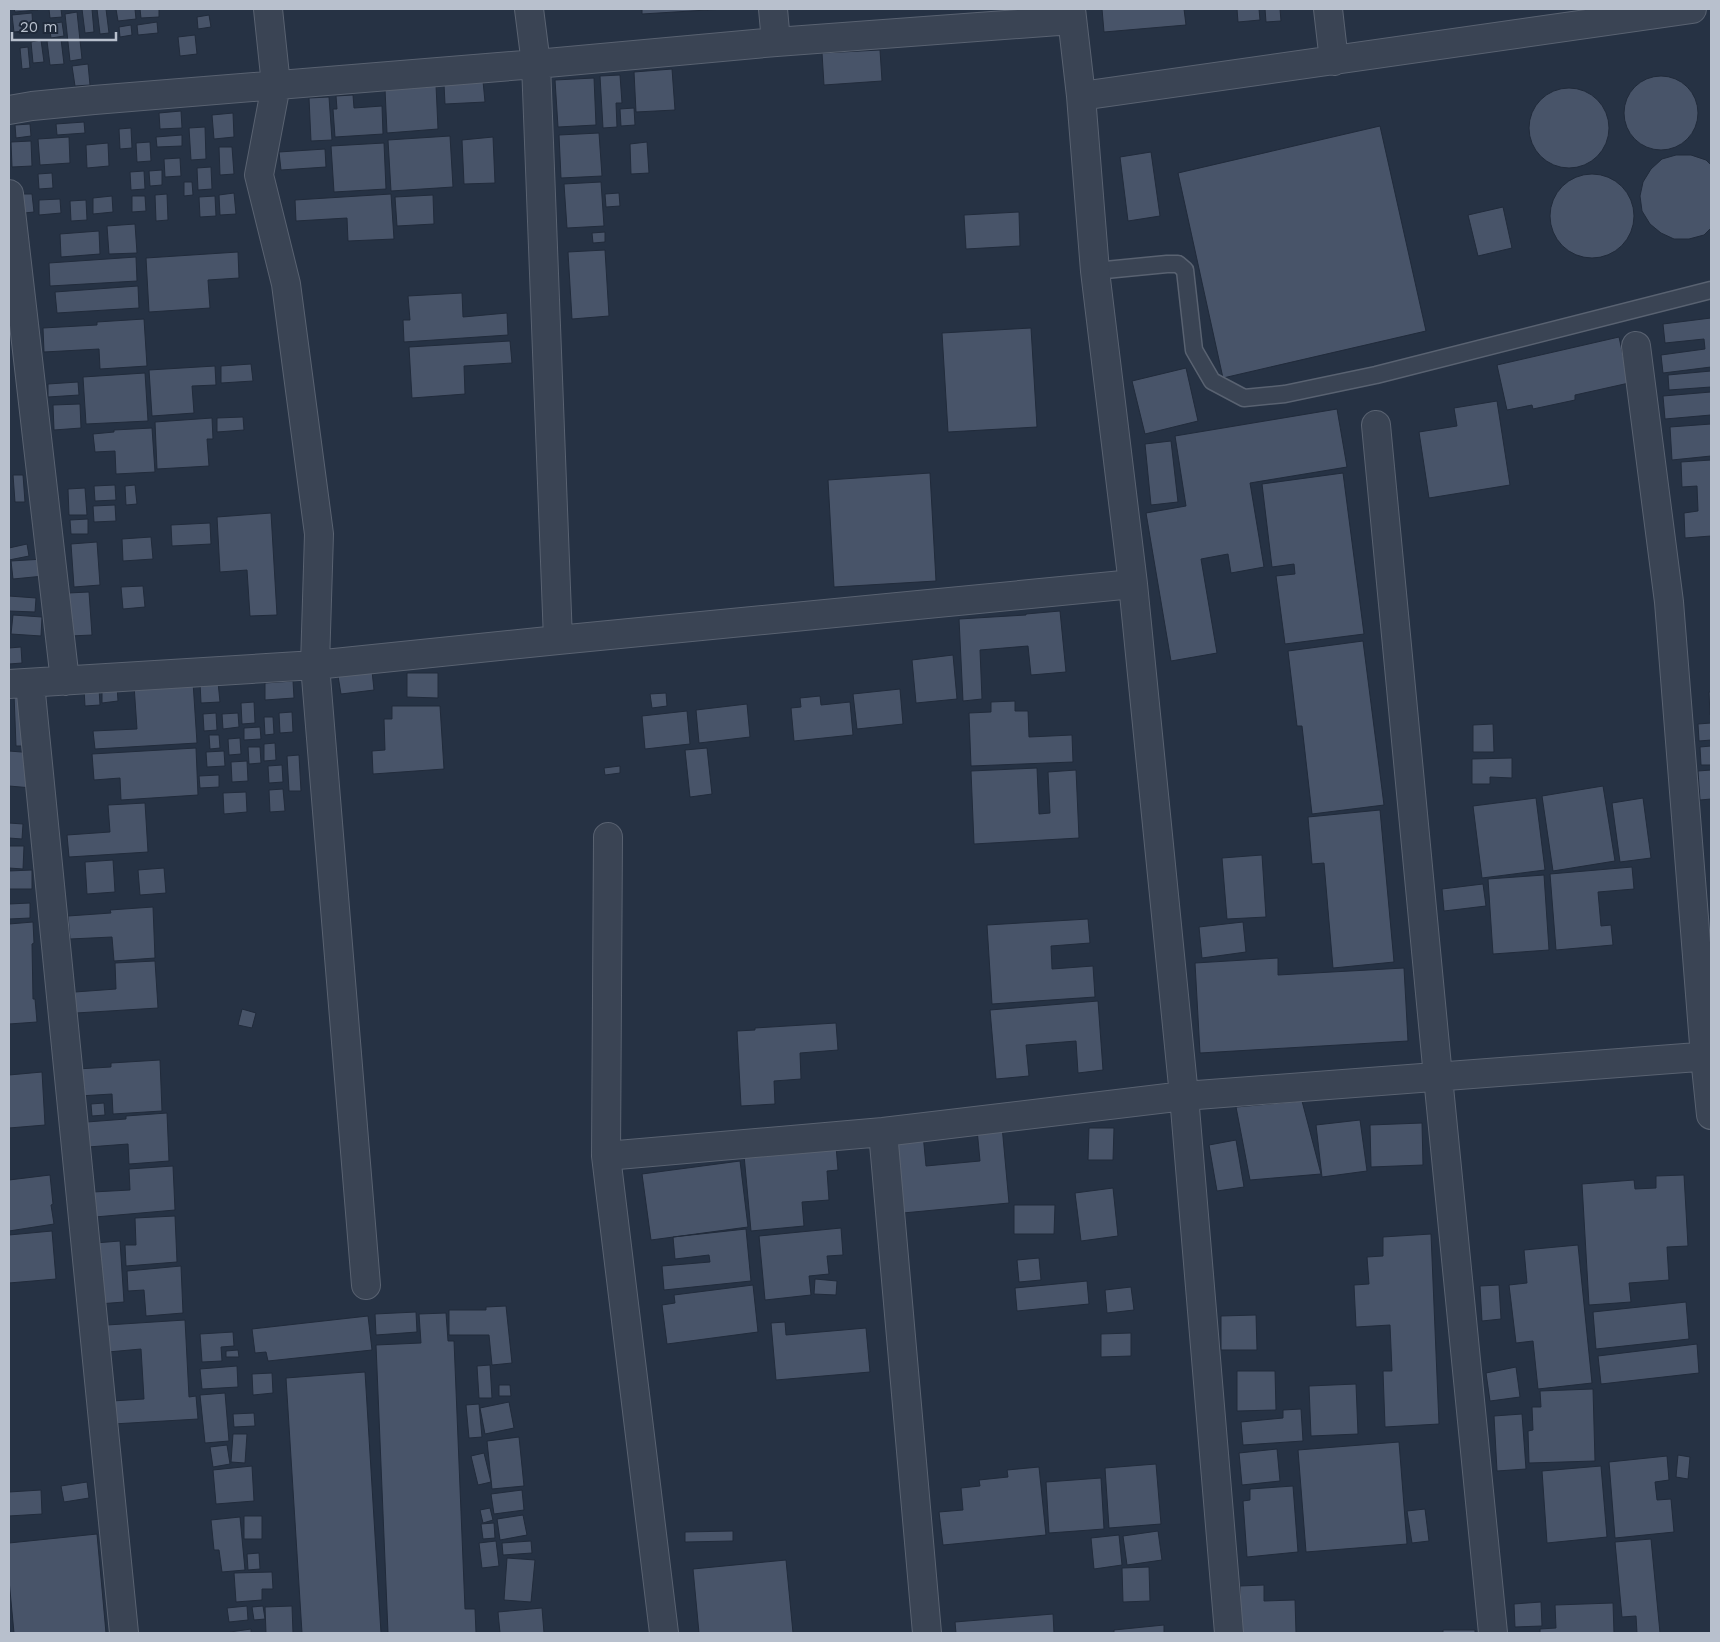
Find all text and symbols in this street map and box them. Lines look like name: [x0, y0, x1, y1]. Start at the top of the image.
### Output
scale bar: [12, 10, 116, 42]
text: 20 m: [20, 18, 58, 36]

